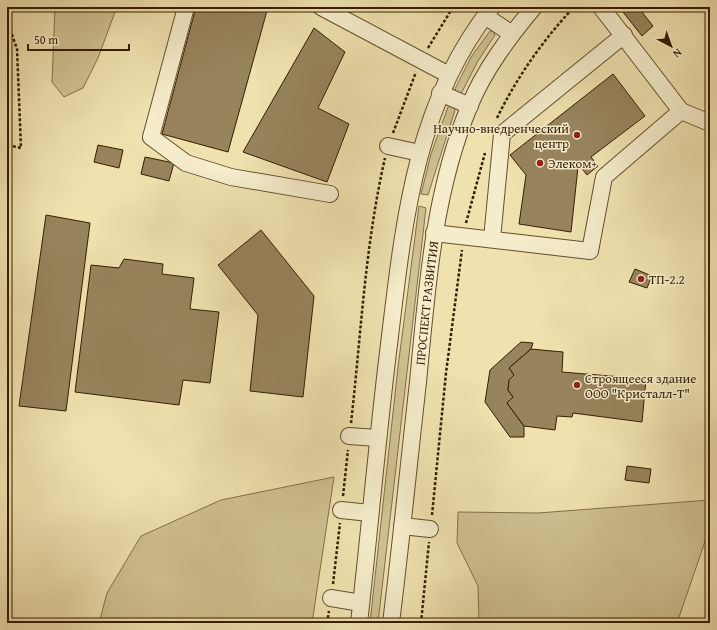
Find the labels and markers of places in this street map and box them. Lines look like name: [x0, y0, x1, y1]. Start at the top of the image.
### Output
place label: Научно-внедренческий центр: [433, 119, 569, 153]
marker: Научно-внедренческий центр: [572, 130, 582, 140]
place label: Элеком+: [548, 154, 597, 173]
marker: Элеком+: [535, 158, 545, 168]
place label: ТП-2.2: [649, 270, 685, 289]
marker: ТП-2.2: [636, 274, 646, 284]
place label: Строящееся здание ООО "Кристалл-Т": [585, 369, 696, 403]
marker: Строящееся здание ООО "Кристалл-Т": [572, 380, 582, 390]

